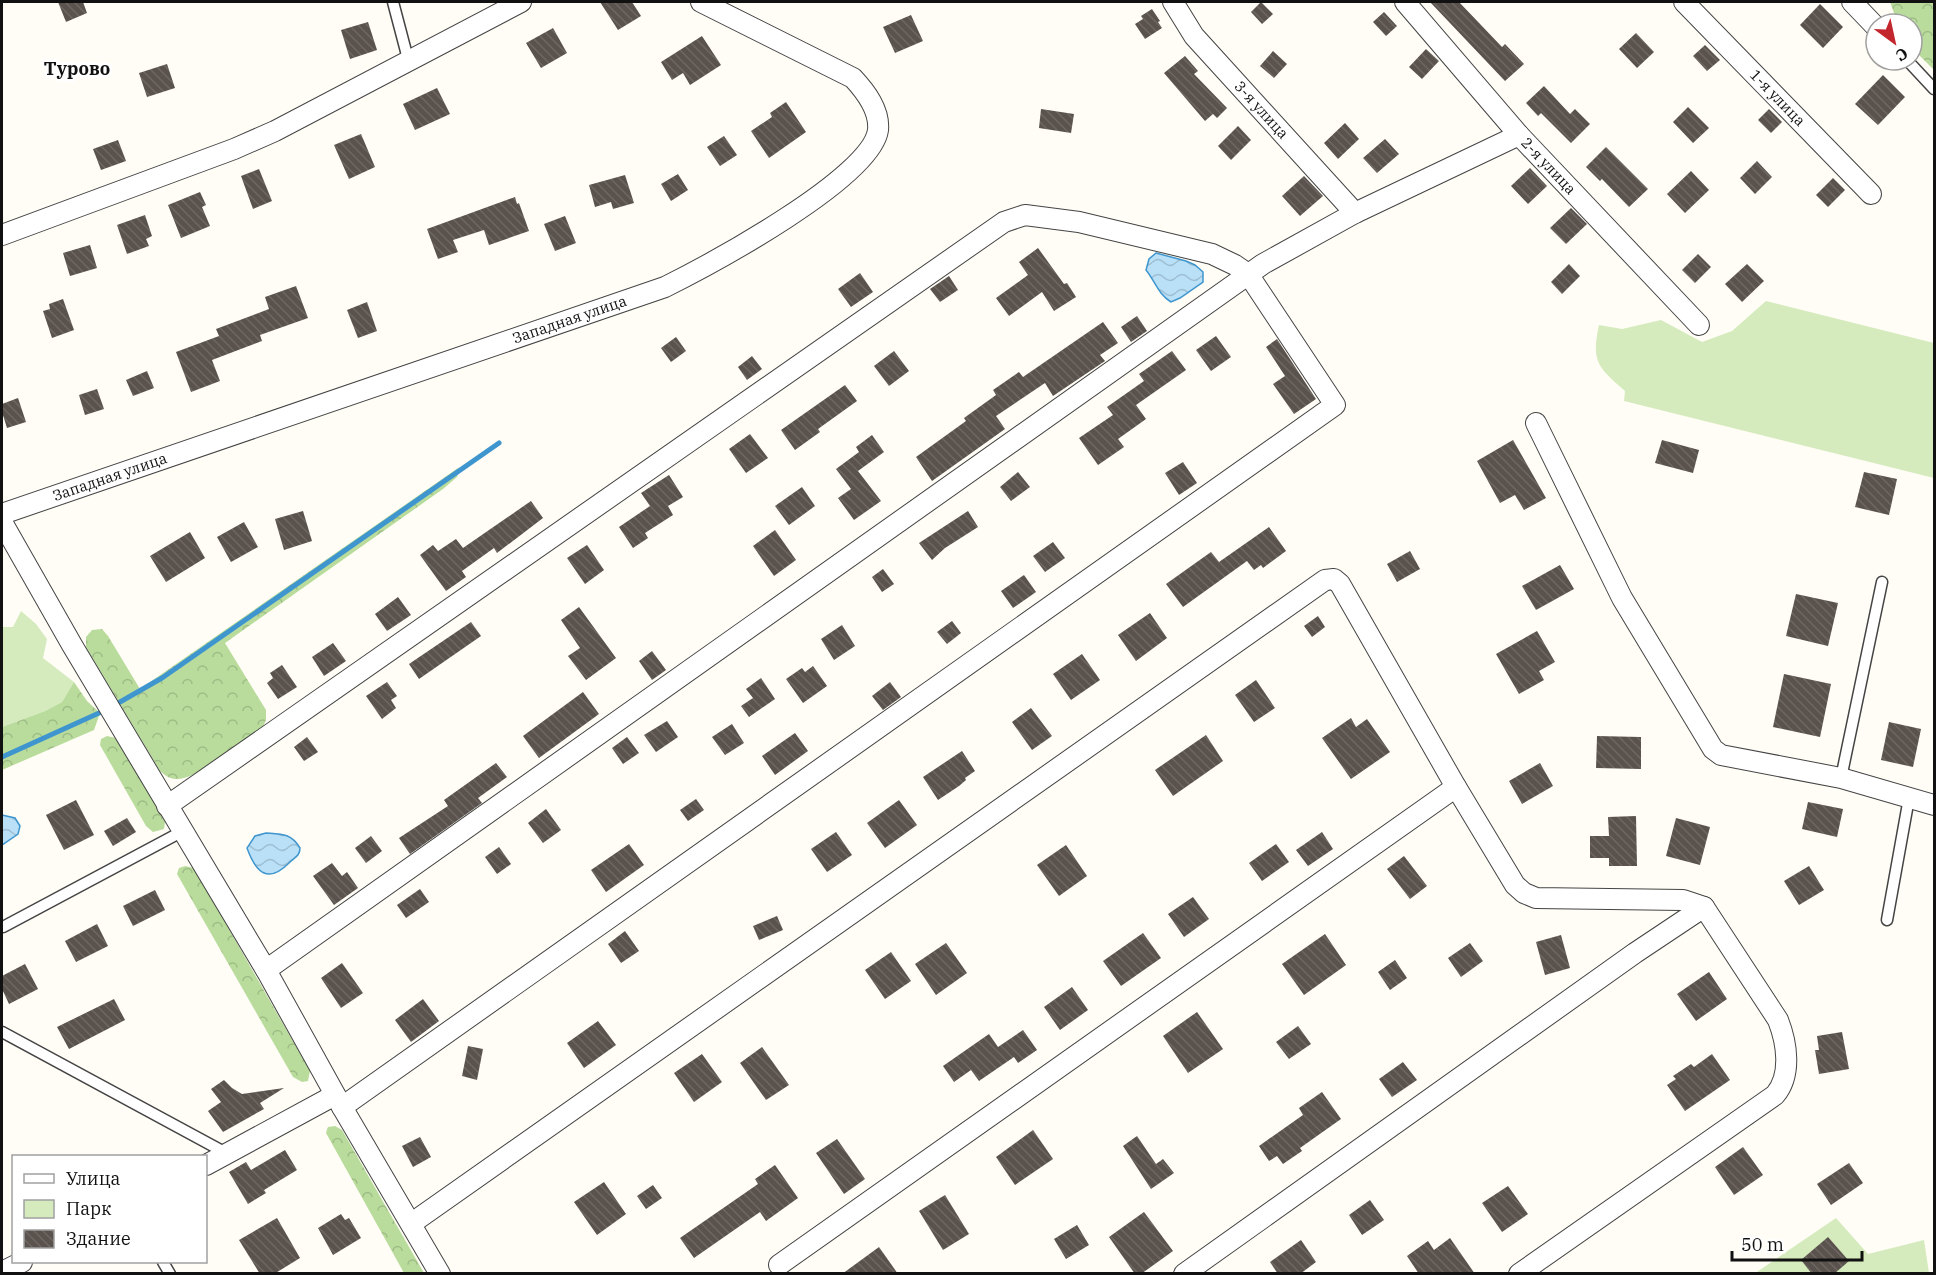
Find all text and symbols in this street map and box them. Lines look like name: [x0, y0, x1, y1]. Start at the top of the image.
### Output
north arrow: [1864, 12, 1924, 72]
text: С: [1892, 43, 1912, 66]
district label: Турово: [44, 57, 110, 80]
street label: 1-я улица: [1746, 65, 1810, 130]
street label: 3-я улица: [1231, 77, 1293, 143]
street label: 2-я улица: [1517, 133, 1580, 198]
street label: Западная улица: [510, 291, 629, 348]
street label: Западная улица: [50, 448, 169, 505]
legend: [12, 1155, 207, 1263]
text: Улица: [66, 1167, 121, 1190]
text: Парк: [66, 1197, 112, 1220]
scale bar: [1732, 1224, 1862, 1262]
text: Здание: [66, 1227, 131, 1250]
text: 50 m: [1741, 1233, 1784, 1256]

